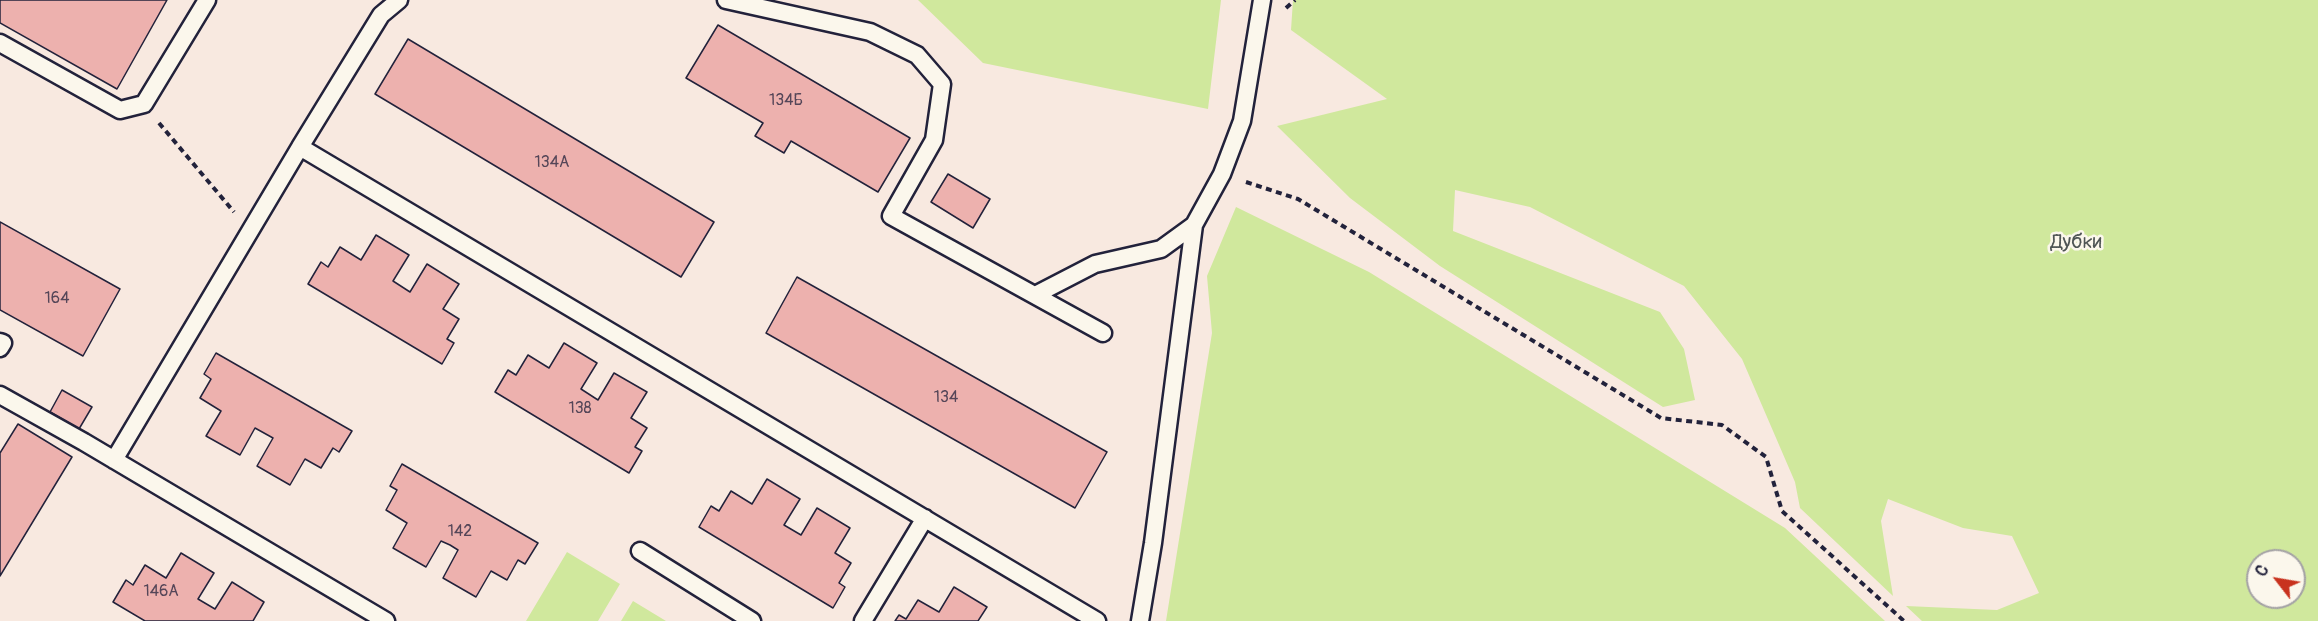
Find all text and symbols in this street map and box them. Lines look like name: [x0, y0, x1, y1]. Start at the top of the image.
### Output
house number: 134Б: [769, 91, 803, 111]
house number: 134А: [535, 153, 569, 173]
park label: Дубки: [2050, 231, 2102, 255]
house number: 164: [45, 289, 69, 309]
house number: 134: [934, 388, 958, 408]
house number: 138: [568, 399, 592, 419]
house number: 142: [448, 522, 472, 542]
north arrow: [2246, 549, 2306, 609]
text: С: [2251, 561, 2273, 580]
house number: 146A: [143, 582, 179, 602]

